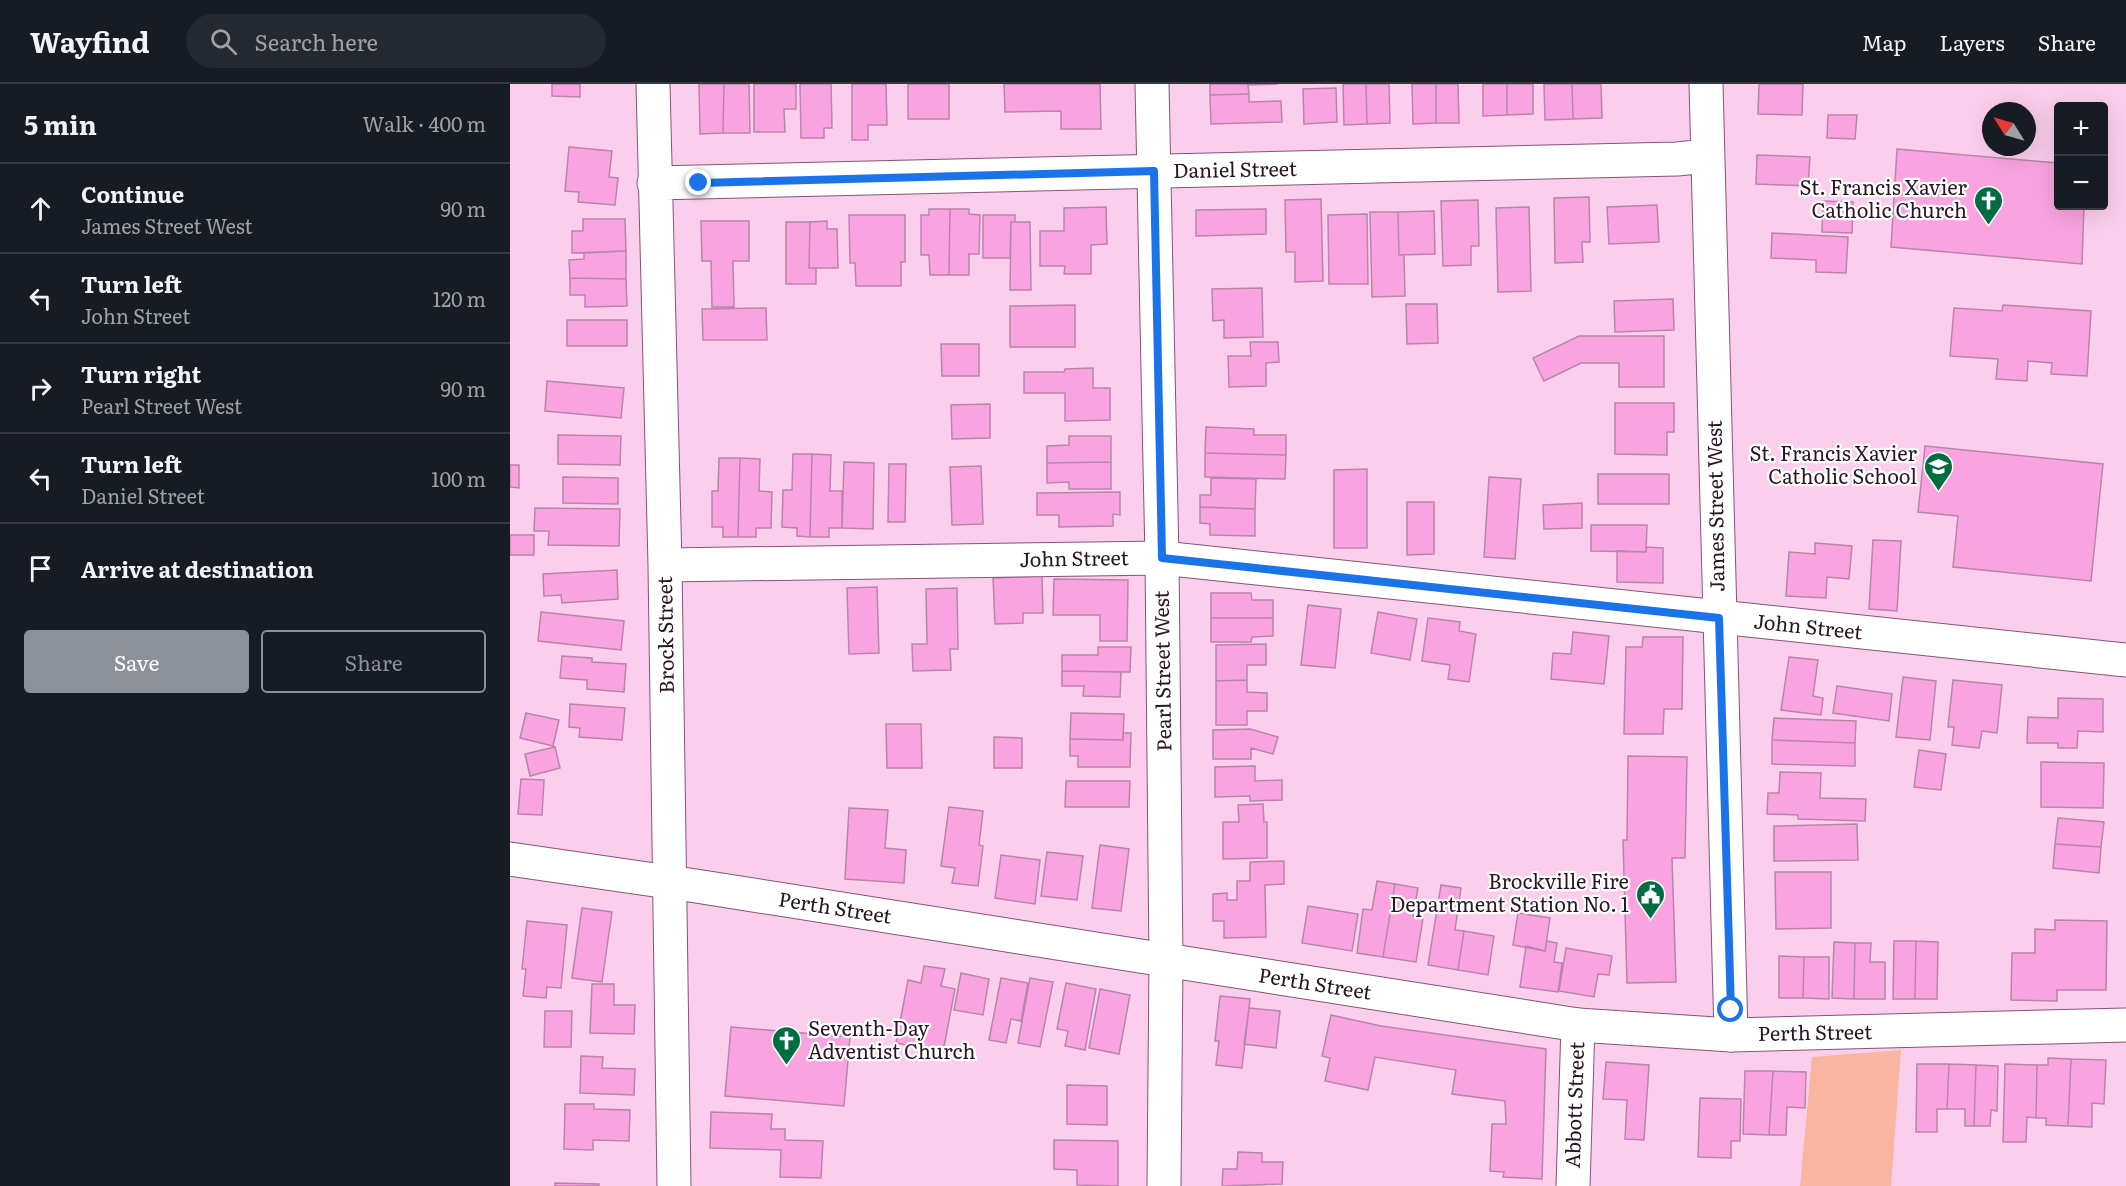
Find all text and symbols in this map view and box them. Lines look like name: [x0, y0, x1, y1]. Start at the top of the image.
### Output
search box: [186, 14, 606, 68]
text: Wayfind: [30, 20, 150, 62]
icon: search: [207, 25, 240, 58]
text: Search here: [255, 25, 378, 58]
text: Map: [1862, 26, 1907, 57]
text: Layers: [1940, 26, 2005, 57]
text: Share: [2038, 26, 2096, 57]
north arrow: [1982, 102, 2036, 156]
map controls: [2054, 102, 2108, 210]
button: +: [2054, 102, 2108, 156]
text: 5 min: [24, 104, 97, 143]
text: Walk · 400 m: [363, 108, 486, 138]
street label: Daniel Street: [1173, 152, 1297, 184]
button: −: [2054, 156, 2108, 210]
route end: [685, 169, 711, 195]
place label: St. Francis Xavier Catholic Church: [1800, 171, 1968, 224]
text: Continue: [81, 177, 184, 210]
church icon: St. Francis Xavier Catholic Church: [1972, 184, 2004, 226]
icon: ahead: [24, 192, 57, 225]
text: 90 m: [441, 193, 486, 223]
text: James Street West: [81, 210, 253, 240]
text: Turn left: [81, 267, 182, 300]
icon: left: [24, 282, 57, 315]
text: 120 m: [433, 283, 486, 313]
text: John Street: [81, 300, 190, 330]
text: Turn right: [81, 357, 201, 390]
icon: right: [24, 372, 57, 405]
text: 90 m: [441, 373, 486, 403]
text: Pearl Street West: [81, 390, 242, 420]
street label: James Street West: [1698, 420, 1730, 592]
place label: St. Francis Xavier Catholic School: [1750, 437, 1918, 490]
text: Turn left: [81, 447, 182, 480]
school or university icon: St. Francis Xavier Catholic School: [1922, 450, 1954, 492]
icon: left: [24, 462, 57, 495]
text: 100 m: [431, 463, 486, 493]
text: Daniel Street: [81, 480, 205, 510]
street label: John Street: [1019, 541, 1129, 573]
icon: arrive: [24, 552, 57, 585]
text: Arrive at destination: [81, 552, 314, 585]
street label: Brock Street: [648, 576, 680, 694]
street label: Pearl Street West: [1145, 590, 1177, 752]
street label: John Street: [1752, 604, 1864, 646]
button: Save: [24, 630, 249, 693]
button: Share: [261, 630, 486, 693]
place label: Brockville Fire Department Station No. 1: [1390, 865, 1629, 918]
public building icon: Brockville Fire Department Station No. 1: [1634, 878, 1666, 920]
street label: Perth Street: [777, 882, 894, 930]
street label: Perth Street: [1257, 958, 1374, 1006]
route start: [1717, 996, 1743, 1022]
place label: Seventh-Day Adventist Church: [808, 1012, 976, 1065]
street label: Perth Street: [1758, 1015, 1872, 1047]
church icon: Seventh-Day Adventist Church: [771, 1024, 803, 1066]
street label: Abbott Street: [1556, 1041, 1590, 1169]

